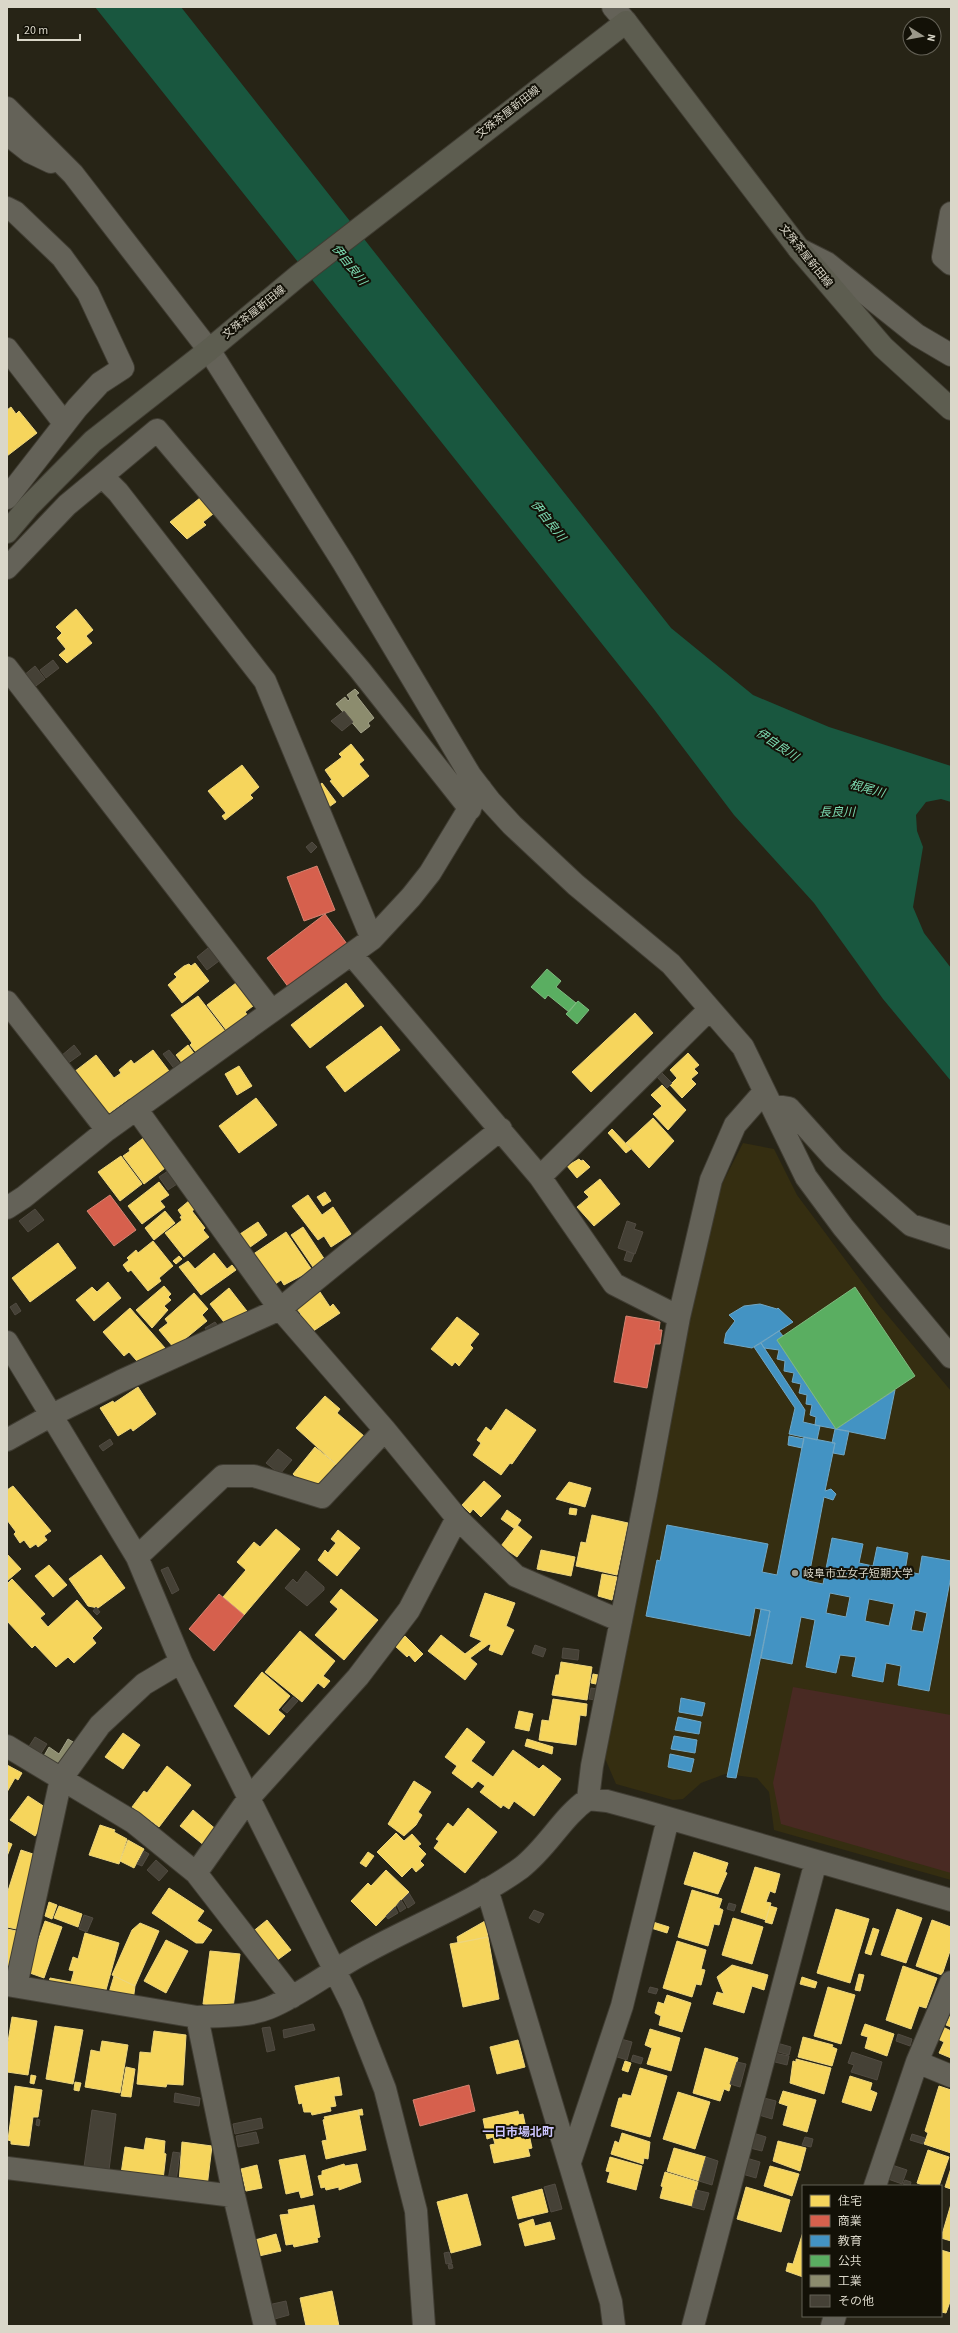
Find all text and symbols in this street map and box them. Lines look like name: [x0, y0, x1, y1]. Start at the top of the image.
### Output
scale bar: [18, 16, 80, 42]
north arrow: [902, 16, 942, 56]
text: 20 m: [24, 22, 48, 39]
text: N: [923, 33, 939, 43]
street label: 文殊茶屋新田線: [473, 82, 543, 142]
street label: 文殊茶屋新田線: [776, 221, 836, 291]
water label: 伊自良川: [328, 241, 372, 291]
street label: 文殊茶屋新田線: [219, 282, 289, 342]
water label: 伊自良川: [527, 497, 571, 547]
water label: 伊自良川: [752, 725, 803, 767]
water label: 根尾川: [847, 776, 889, 803]
water label: 長良川: [819, 804, 857, 821]
place label: 岐阜市立女子短期大学: [803, 1566, 913, 1581]
marker: 岐阜市立女子短期大学: [790, 1568, 800, 1578]
district label: 一日市場北町: [482, 2124, 554, 2141]
legend: [802, 2185, 942, 2317]
text: 住宅: [838, 2193, 862, 2210]
text: 商業: [838, 2213, 862, 2230]
text: 教育: [838, 2233, 862, 2250]
text: 公共: [838, 2253, 862, 2270]
text: 工業: [838, 2273, 862, 2290]
text: その他: [838, 2293, 874, 2310]

